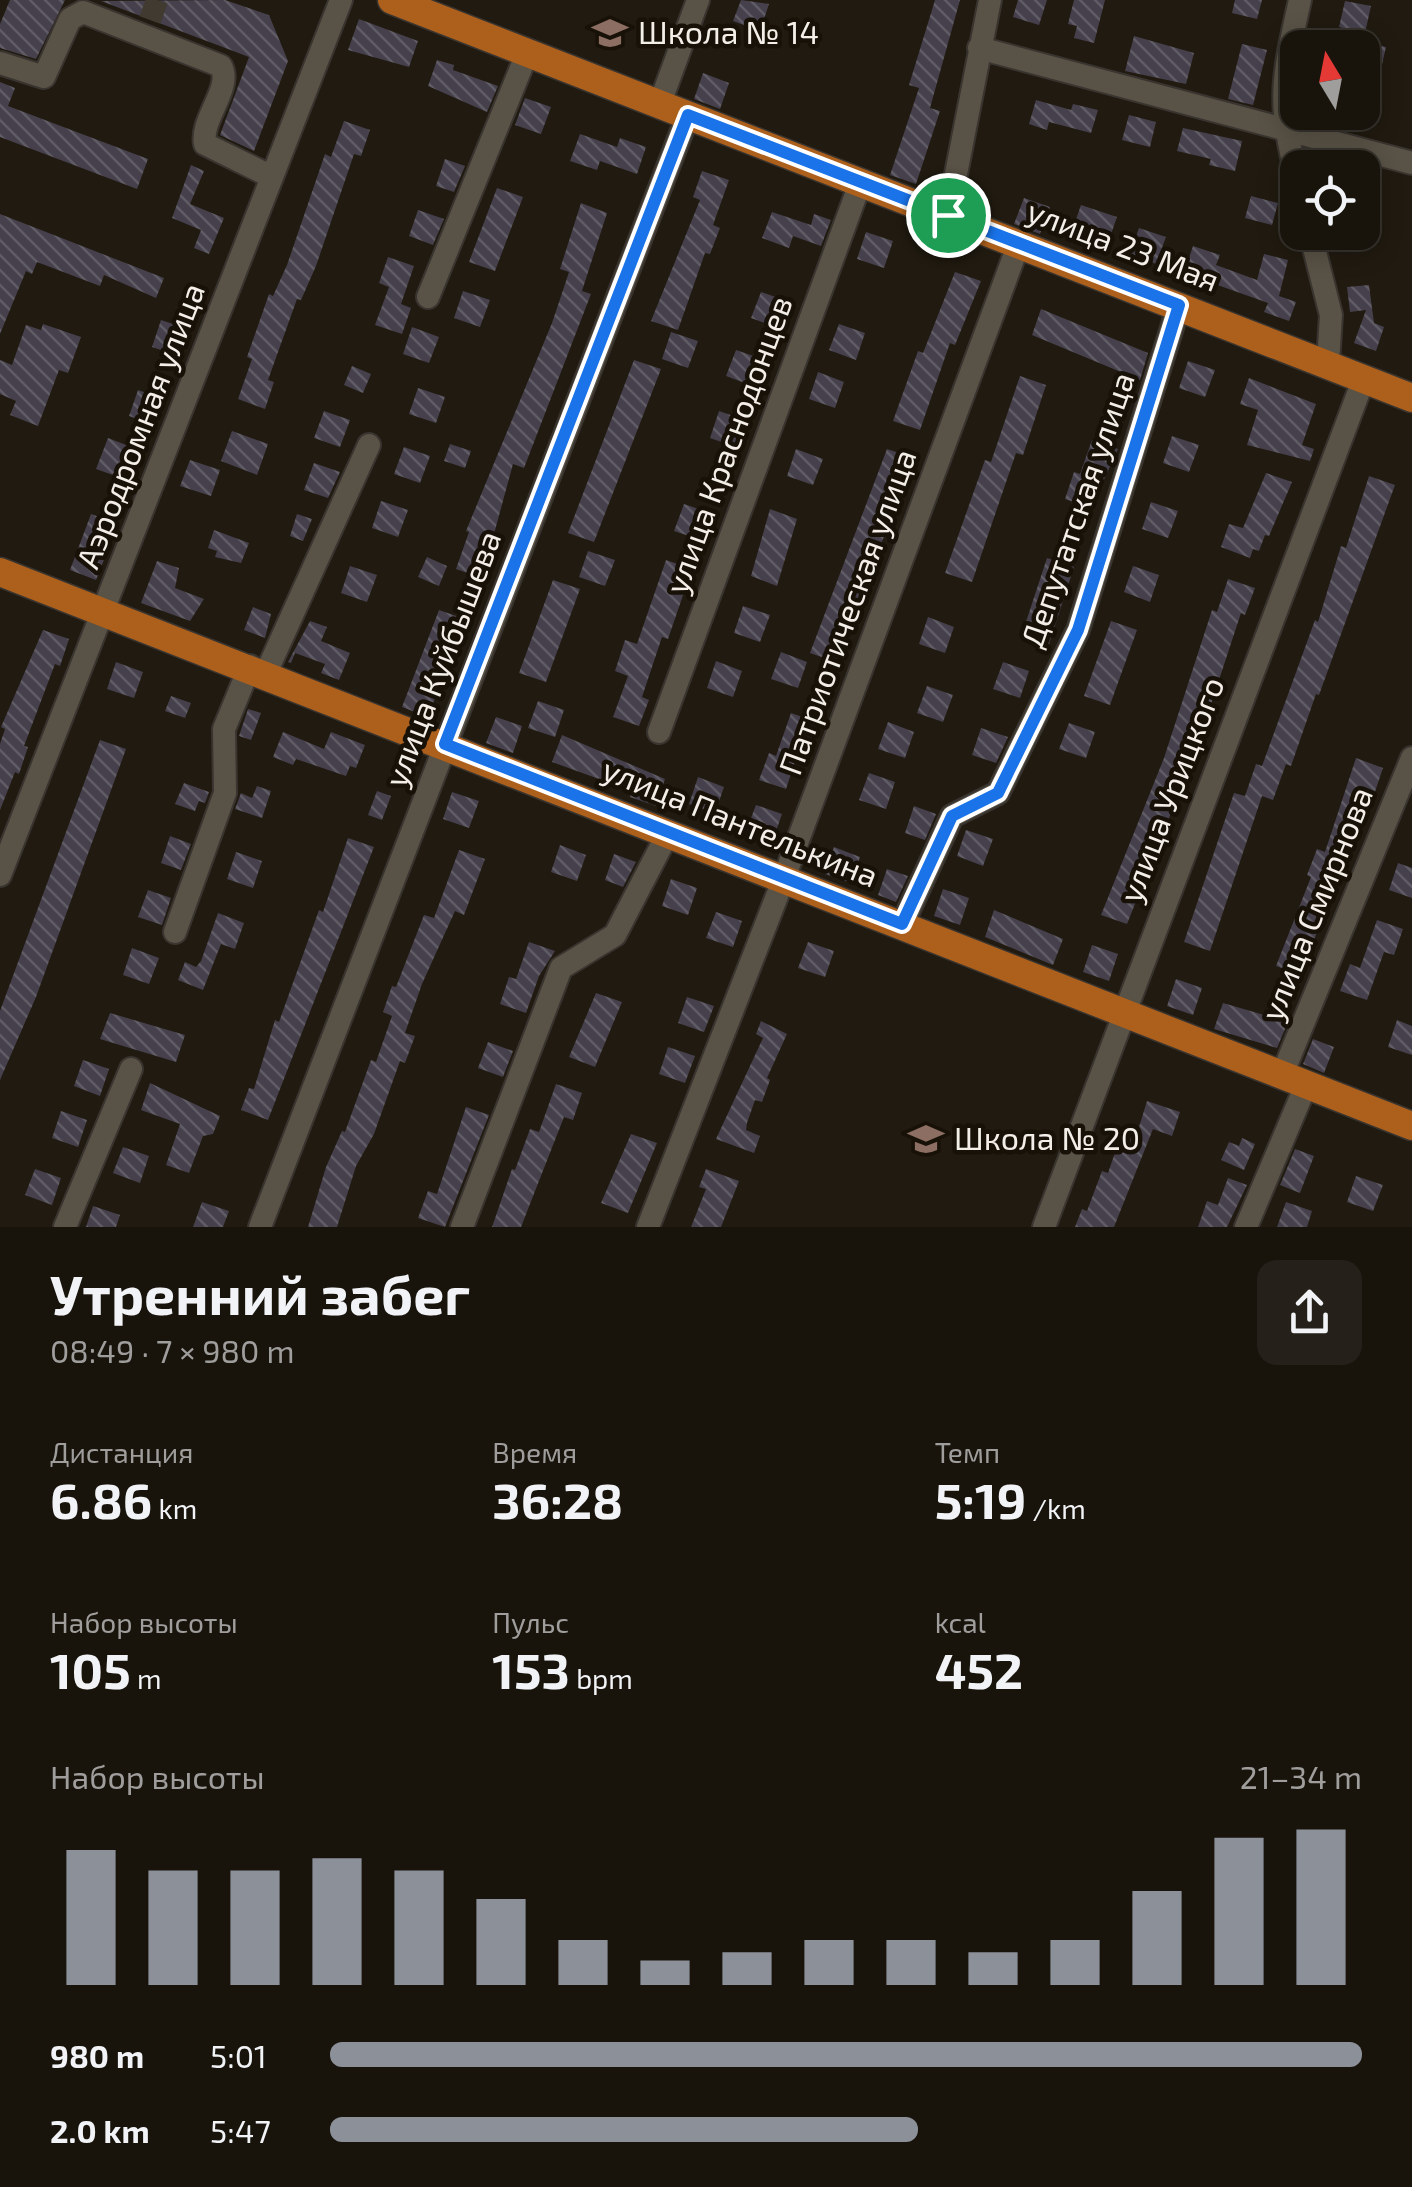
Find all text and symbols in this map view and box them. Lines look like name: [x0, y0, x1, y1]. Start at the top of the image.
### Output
place label: Школа № 14: [638, 12, 819, 50]
school or university icon: Школа № 14: [591, 14, 629, 52]
north arrow: [1280, 30, 1380, 130]
map controls: [1280, 30, 1380, 250]
button: locate: [1280, 150, 1380, 250]
pin: [906, 173, 991, 258]
icon: arrive: [921, 188, 976, 243]
street label: улица 23 Мая: [1022, 190, 1225, 299]
street label: Аэродромная улица: [67, 277, 212, 574]
street label: улица Краснодонцев: [656, 290, 800, 599]
street label: Депутатская улица: [1011, 367, 1142, 652]
street label: Патриотическая улица: [770, 443, 924, 780]
street label: улица Куйбышева: [375, 525, 508, 792]
street label: улица Урицкого: [1110, 671, 1231, 908]
street label: улица Пантелькина: [597, 749, 884, 895]
street label: улица Смирнова: [1251, 781, 1380, 1026]
place label: Школа № 20: [954, 1118, 1140, 1156]
school or university icon: Школа № 20: [907, 1120, 945, 1158]
text: Утренний забег: [50, 1260, 470, 1326]
button: share: [1257, 1260, 1362, 1365]
text: 08:49 · 7 × 980 m: [50, 1331, 294, 1369]
text: Дистанция: [50, 1435, 193, 1469]
text: Время: [492, 1435, 577, 1469]
text: Темп: [935, 1435, 1000, 1469]
text: 6.86: [50, 1469, 152, 1529]
text: 36:28: [492, 1469, 623, 1529]
text: 5:19: [935, 1469, 1026, 1529]
text: km: [152, 1491, 197, 1525]
text: /km: [1026, 1491, 1086, 1525]
text: Набор высоты: [50, 1605, 238, 1639]
text: Пульс: [492, 1605, 569, 1639]
text: kcal: [935, 1605, 986, 1639]
text: 105: [50, 1639, 131, 1699]
text: 153: [492, 1639, 570, 1699]
text: 452: [935, 1639, 1023, 1699]
text: m: [131, 1661, 162, 1695]
text: bpm: [570, 1661, 633, 1695]
text: Набор высоты: [50, 1757, 265, 1795]
text: 21–34 m: [1240, 1757, 1362, 1795]
text: 980 m: [50, 2036, 144, 2074]
text: 5:01: [210, 2036, 267, 2074]
text: 2.0 km: [50, 2111, 150, 2149]
text: 5:47: [210, 2111, 271, 2149]

